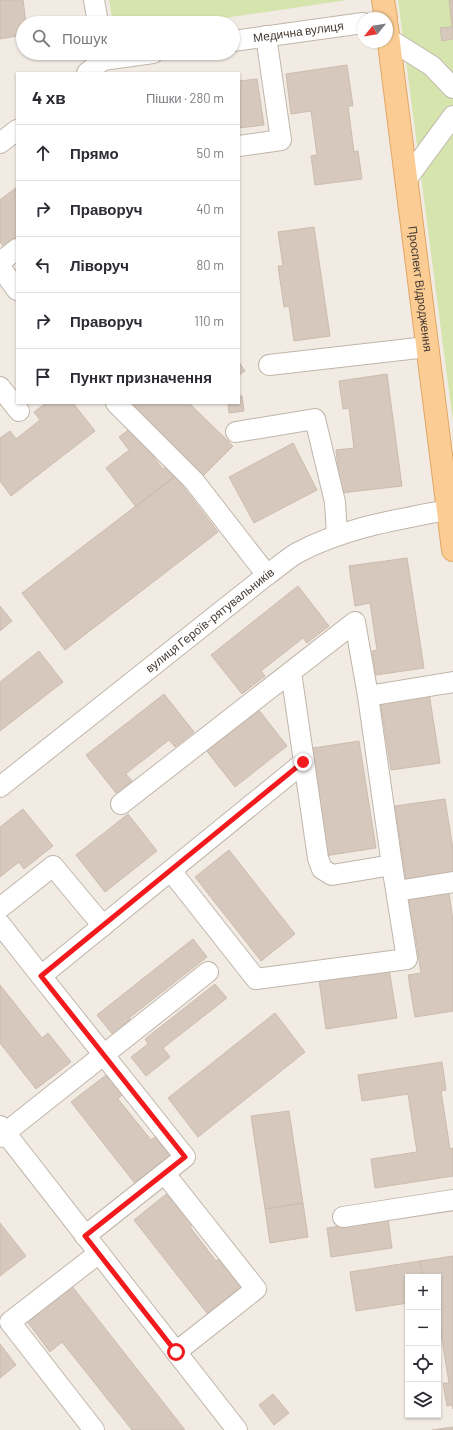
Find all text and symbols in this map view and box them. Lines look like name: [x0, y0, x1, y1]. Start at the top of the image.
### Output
north arrow: [357, 12, 393, 48]
search box: [16, 16, 240, 60]
street label: Медична вулиця: [252, 18, 344, 44]
icon: search: [30, 27, 52, 49]
text: Пошук: [62, 29, 107, 47]
text: 4 хв: [32, 87, 66, 107]
text: Пішки · 280 m: [146, 90, 224, 106]
icon: ahead: [32, 142, 54, 164]
text: Прямо: [70, 144, 119, 162]
text: 50 m: [197, 145, 224, 161]
icon: right: [32, 198, 54, 220]
text: Праворуч: [70, 200, 143, 218]
text: 40 m: [196, 201, 224, 217]
street label: Проспект Відродження: [406, 225, 436, 353]
icon: left: [32, 254, 54, 276]
text: Ліворуч: [70, 256, 129, 274]
text: 80 m: [197, 257, 224, 273]
icon: right: [32, 310, 54, 332]
text: Праворуч: [70, 312, 143, 330]
text: 110 m: [194, 313, 224, 329]
icon: arrive: [32, 366, 54, 388]
text: Пункт призначення: [70, 368, 212, 386]
street label: вулиця Героїв-рятувальників: [142, 564, 276, 675]
route end: [294, 753, 312, 771]
map controls: [405, 1274, 441, 1418]
button: +: [405, 1274, 441, 1310]
button: −: [405, 1310, 441, 1346]
route start: [167, 1343, 185, 1361]
button: locate: [405, 1346, 441, 1382]
button: layers: [405, 1382, 441, 1418]

